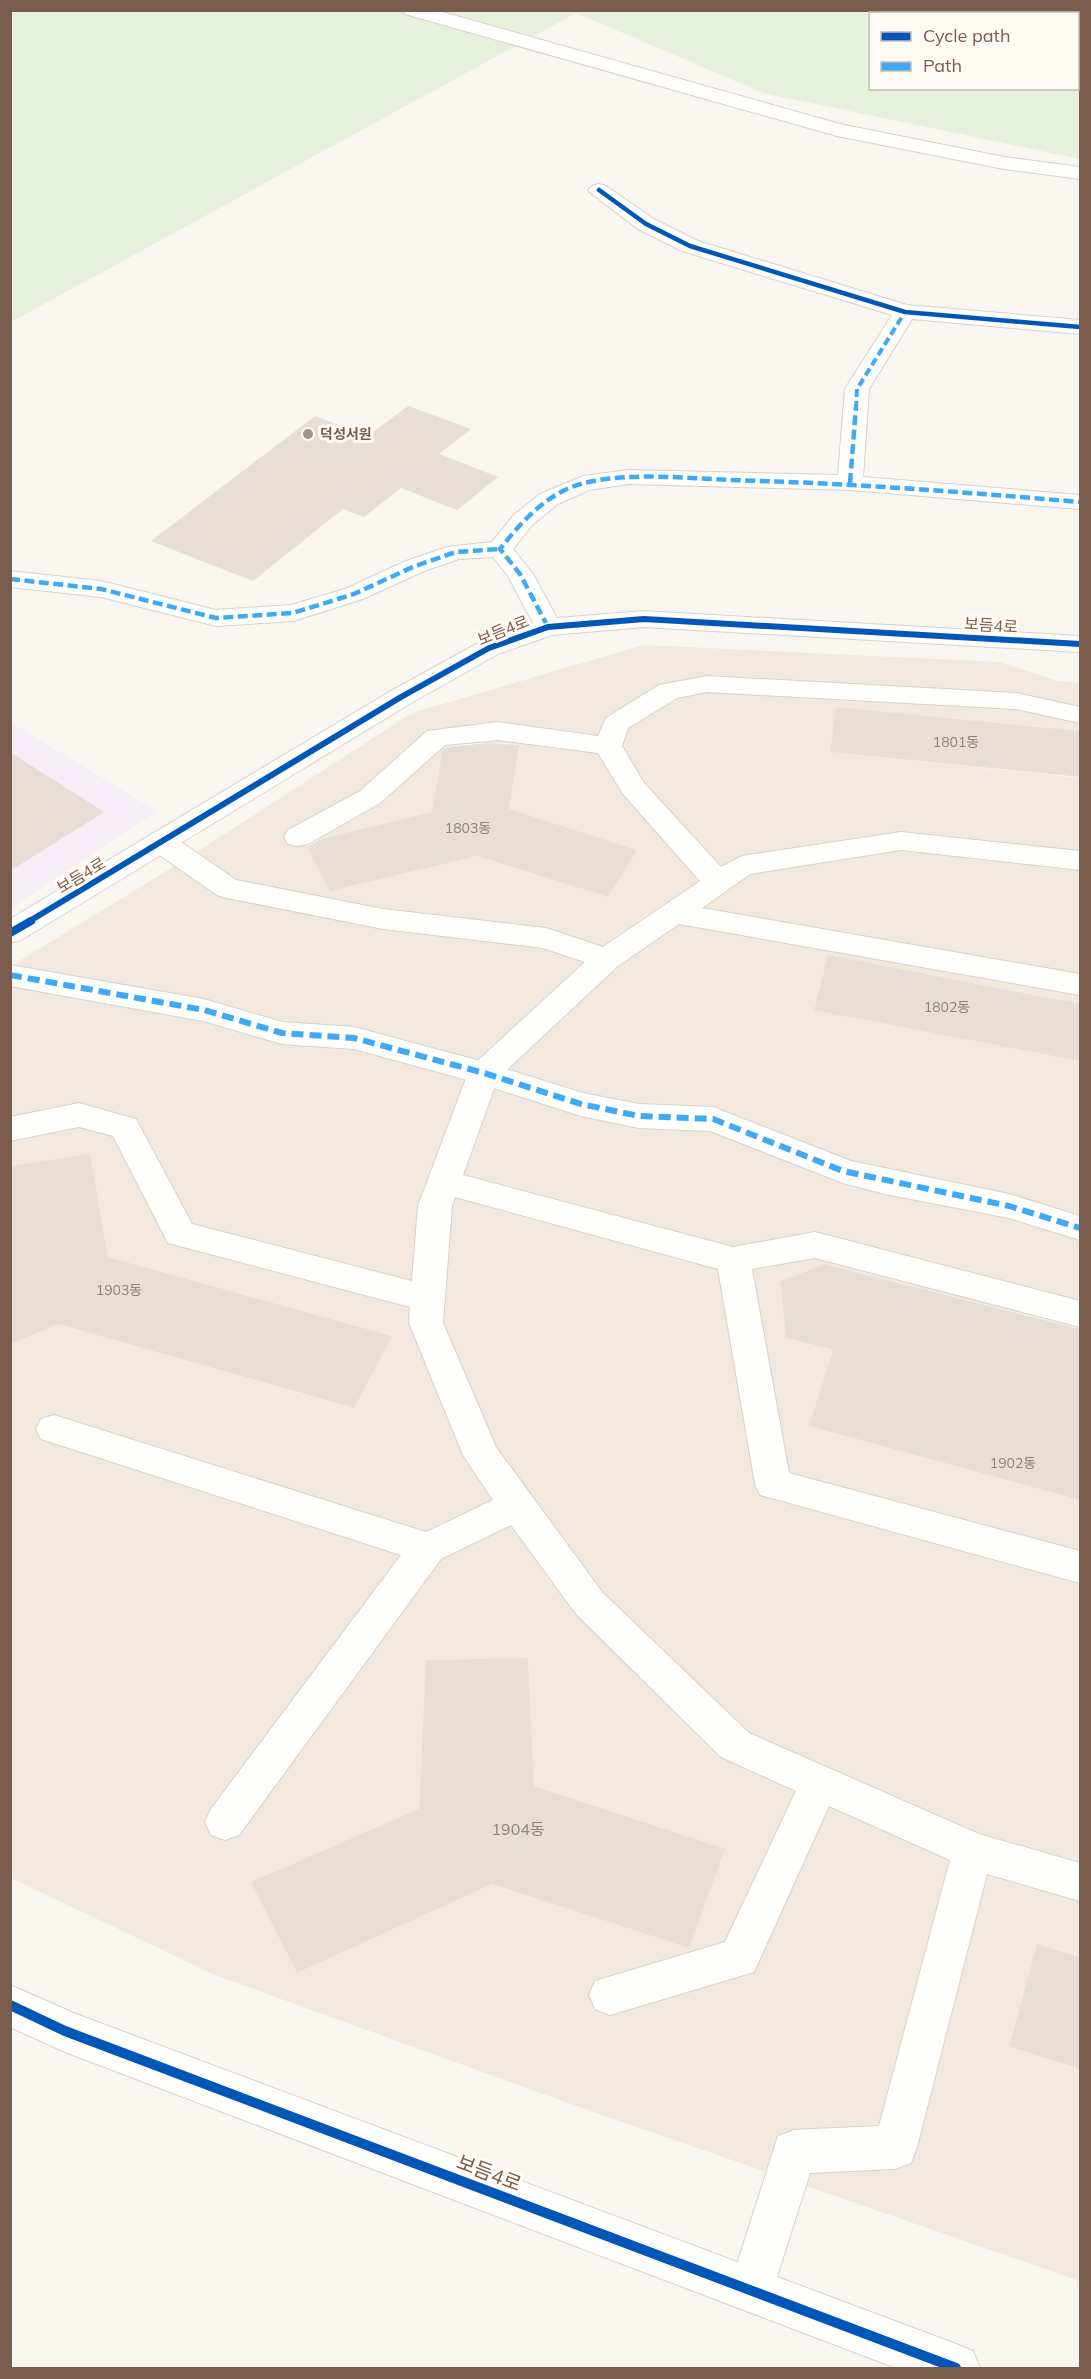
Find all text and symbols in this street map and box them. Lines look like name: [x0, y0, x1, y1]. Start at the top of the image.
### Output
legend: [869, 12, 1079, 90]
text: Cycle path: [923, 24, 1010, 47]
text: Path: [923, 54, 962, 77]
place label: 덕성서원: [320, 425, 372, 443]
marker: 덕성서원: [301, 427, 315, 441]
street label: 보듬4로: [474, 611, 532, 649]
street label: 보듬4로: [963, 613, 1019, 637]
house number: 1801동: [933, 733, 979, 751]
house number: 1803동: [445, 819, 491, 837]
street label: 보듬4로: [53, 852, 109, 897]
house number: 1802동: [924, 998, 970, 1016]
house number: 1903동: [96, 1281, 142, 1299]
house number: 1902동: [990, 1454, 1036, 1472]
house number: 1904동: [491, 1819, 545, 1839]
street label: 보듬4로: [453, 2149, 525, 2196]

